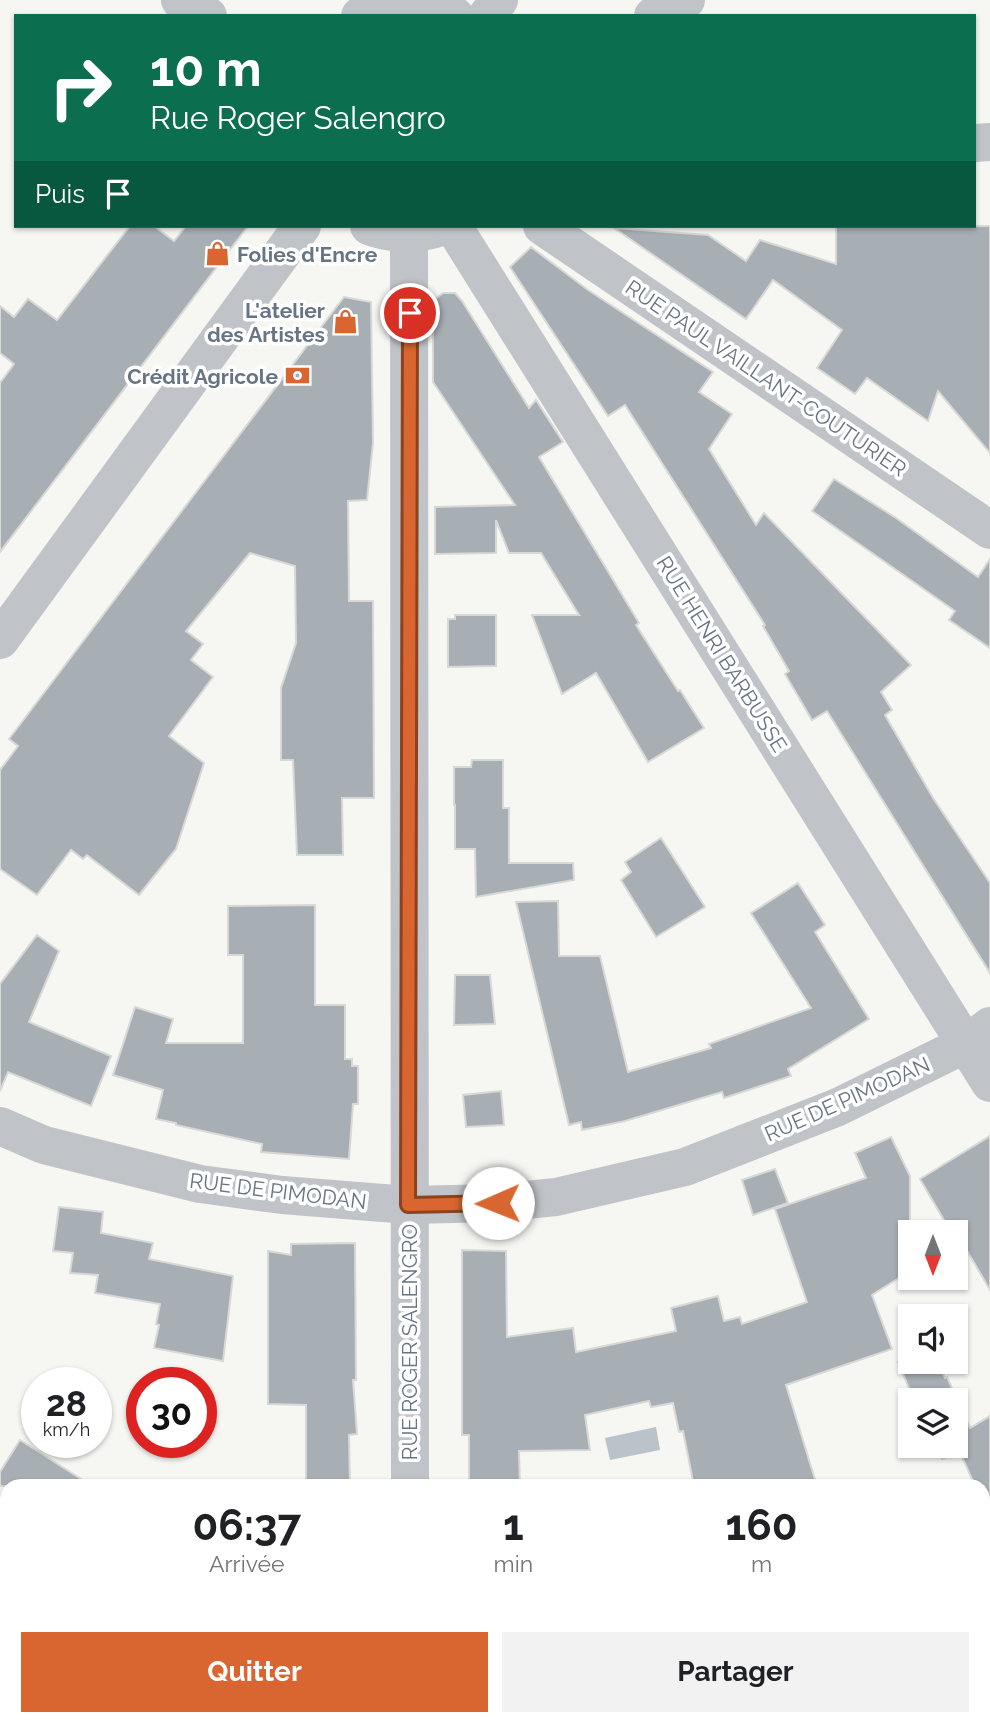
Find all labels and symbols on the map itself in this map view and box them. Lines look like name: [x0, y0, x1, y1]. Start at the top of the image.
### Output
shop icon: Folies d'Encre: [203, 240, 231, 268]
place label: Folies d'Encre: [237, 242, 378, 267]
street label: RUE PAUL VAILLANT-COUTURIER: [621, 275, 911, 481]
pin: [380, 283, 440, 343]
place label: L'atelier des Artistes: [207, 298, 325, 347]
shop icon: L'atelier des Artistes: [331, 308, 359, 336]
bank icon: Crédit Agricole: [284, 362, 312, 390]
place label: Crédit Agricole: [127, 364, 278, 389]
street label: RUE HENRI BARBUSSE: [651, 551, 793, 757]
street label: RUE DE PIMODAN: [761, 1051, 933, 1147]
position arrow: [461, 1166, 535, 1240]
street label: RUE DE PIMODAN: [188, 1168, 368, 1214]
north arrow: [898, 1220, 968, 1290]
street label: RUE ROGER SALENGRO: [397, 1224, 422, 1460]
speed limit sign: 30: [126, 1367, 217, 1458]

